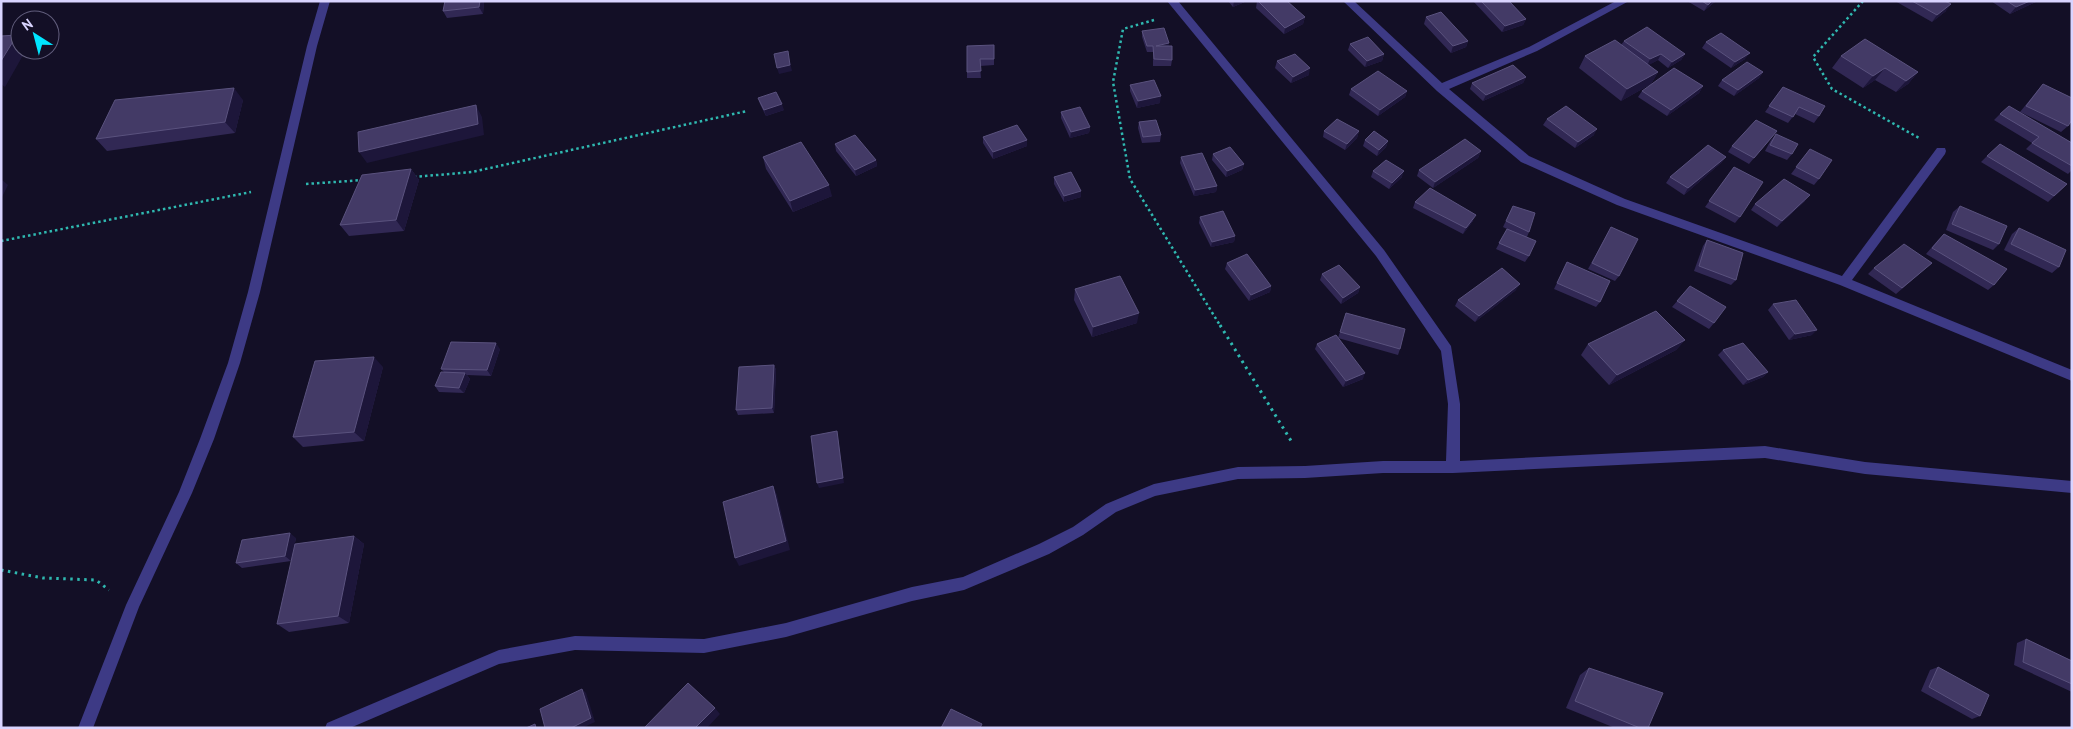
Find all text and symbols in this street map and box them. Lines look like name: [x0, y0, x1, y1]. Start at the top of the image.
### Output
north arrow: [10, 10, 60, 60]
text: N: [18, 14, 36, 34]

